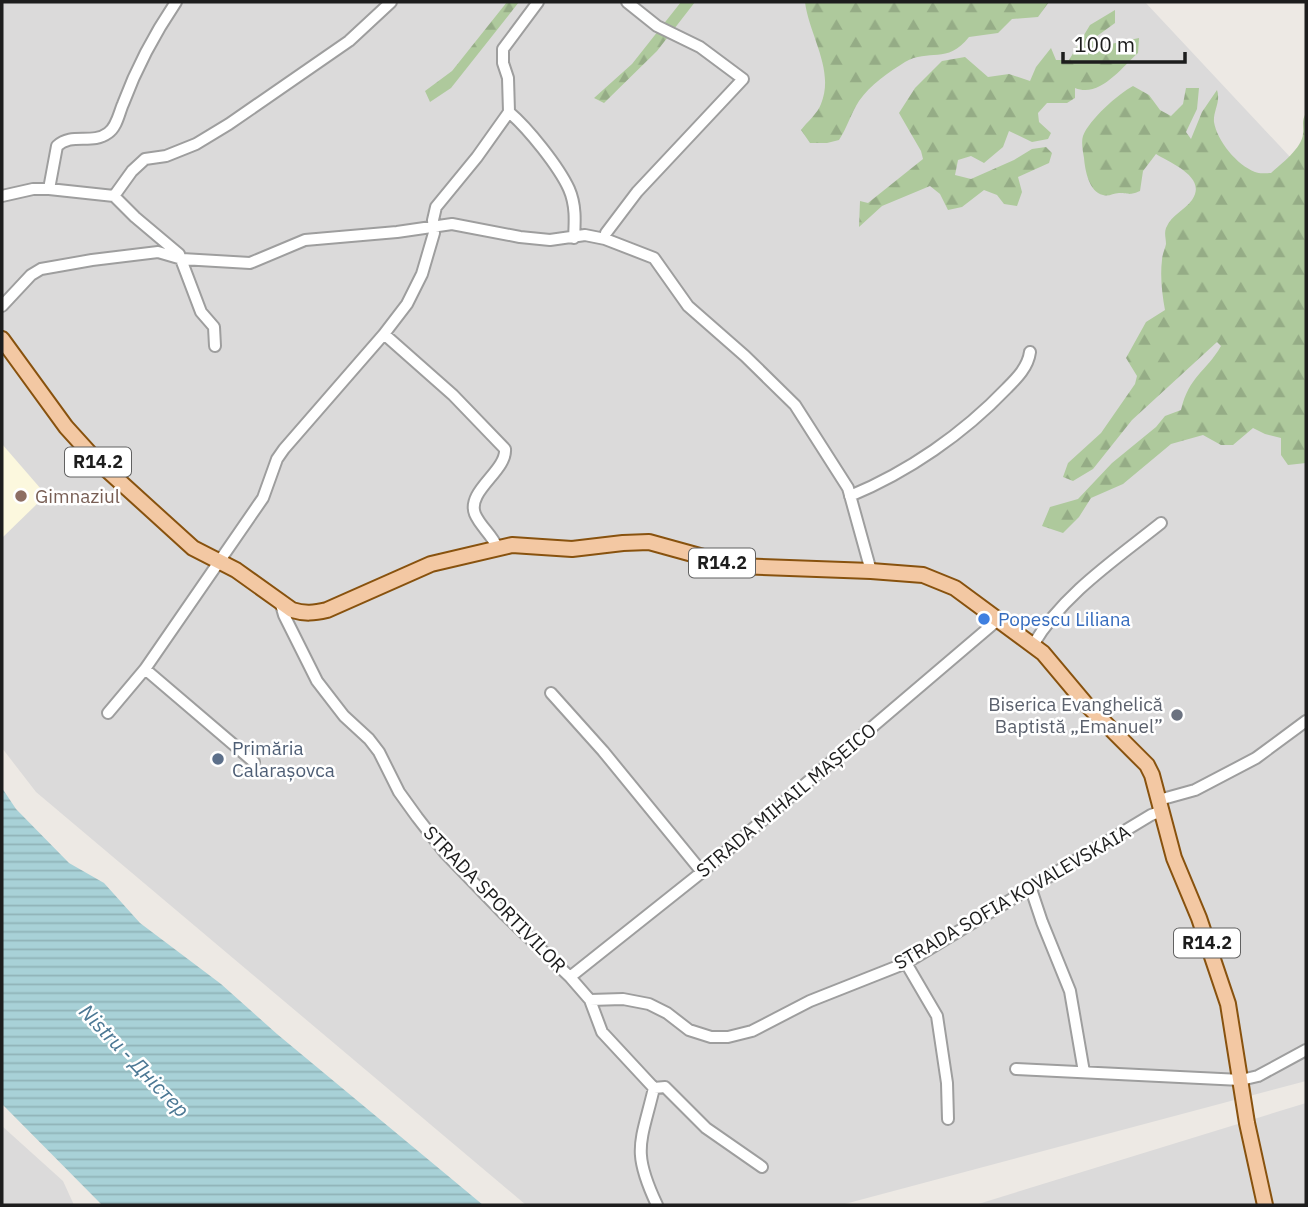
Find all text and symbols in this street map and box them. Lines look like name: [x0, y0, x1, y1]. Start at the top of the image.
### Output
scale bar: [1063, 21, 1186, 65]
text: 100 m: [1074, 30, 1135, 58]
road number: R14.2: [65, 448, 131, 476]
place label: Gimnaziul: [35, 484, 120, 508]
marker: Gimnaziul: [13, 488, 29, 504]
road number: R14.2: [689, 548, 755, 578]
place label: Popescu Liliana: [998, 607, 1131, 631]
marker: Popescu Liliana: [976, 611, 992, 627]
place label: Biserica Evanghelică Baptistă „Emanuel”: [988, 692, 1163, 738]
marker: Biserica Evanghelică Baptistă „Emanuel”: [1169, 707, 1185, 723]
street label: STRADA MIHAIL MAȘEICO: [691, 718, 881, 882]
place label: Primăria Calarașovca: [232, 736, 335, 782]
marker: Primăria Calarașovca: [210, 751, 226, 767]
street label: STRADA SOFIA KOVALEVSKAIA: [889, 819, 1135, 975]
street label: STRADA SPORTIVILOR: [419, 821, 571, 977]
road number: R14.2: [1174, 928, 1240, 958]
water label: Nistru - Дністер: [73, 998, 196, 1123]

